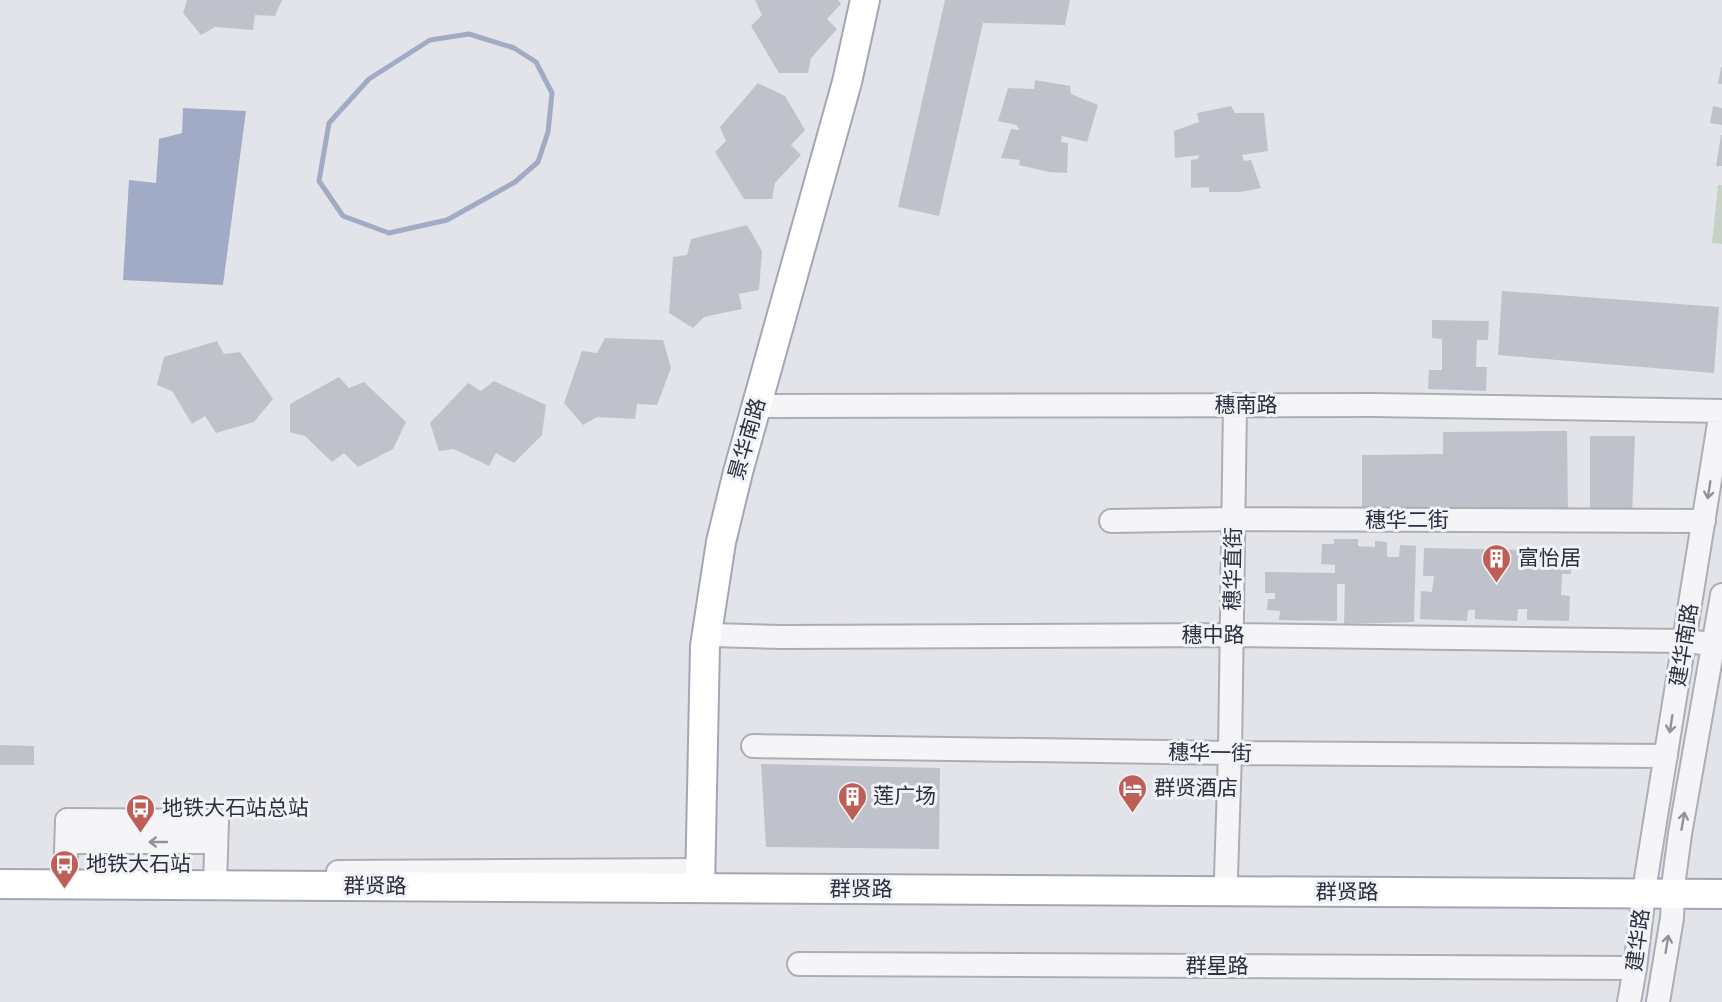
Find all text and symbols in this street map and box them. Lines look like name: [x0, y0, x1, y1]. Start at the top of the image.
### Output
street label: 穗南路: [1215, 390, 1278, 420]
street label: 景华南路: [721, 394, 773, 484]
one-way arrow: [1703, 479, 1714, 499]
street label: 穗华二街: [1365, 505, 1449, 535]
street label: 穗华直街: [1217, 527, 1249, 611]
building icon: 富怡居: [1481, 542, 1513, 584]
place label: 富怡居: [1518, 543, 1581, 573]
street label: 建华南路: [1663, 601, 1705, 689]
street label: 穗中路: [1182, 620, 1245, 650]
one-way arrow: [1665, 713, 1676, 733]
street label: 穗华一街: [1168, 737, 1252, 769]
hotel icon: 群贤酒店: [1117, 772, 1149, 814]
place label: 群贤酒店: [1154, 773, 1238, 803]
building icon: 莲广场: [836, 780, 868, 822]
place label: 莲广场: [873, 781, 936, 811]
bus stop icon: 地铁大石站总站: [125, 792, 157, 834]
place label: 地铁大石站总站: [162, 793, 309, 823]
one-way arrow: [1677, 812, 1688, 832]
one-way arrow: [148, 836, 168, 847]
bus stop icon: 地铁大石站: [49, 848, 81, 890]
place label: 地铁大石站: [86, 849, 191, 879]
street label: 群贤路: [344, 871, 407, 901]
street label: 群贤路: [830, 874, 893, 904]
street label: 群贤路: [1316, 877, 1379, 907]
street label: 建华路: [1619, 907, 1657, 973]
one-way arrow: [1662, 935, 1673, 955]
street label: 群星路: [1186, 951, 1249, 981]

